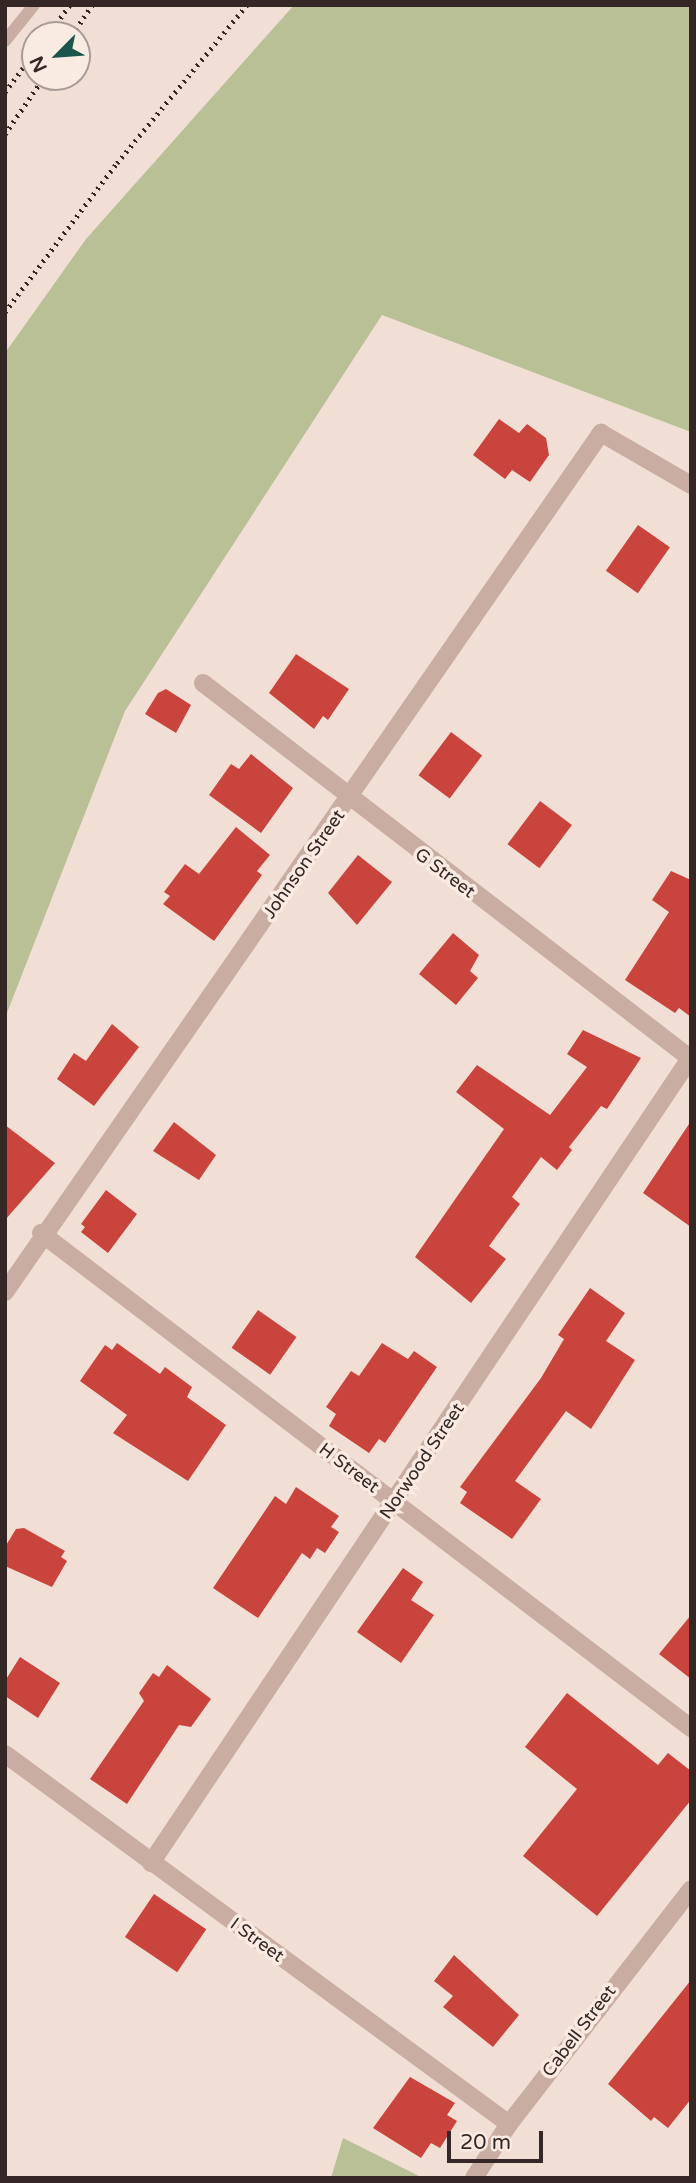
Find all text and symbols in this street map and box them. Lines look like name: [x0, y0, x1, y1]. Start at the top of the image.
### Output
north arrow: [21, 21, 91, 91]
text: N: [26, 52, 52, 76]
street label: Johnson Street: [258, 805, 350, 923]
street label: G Street: [411, 843, 479, 903]
street label: Norwood Street: [375, 1399, 469, 1523]
street label: H Street: [315, 1438, 383, 1498]
street label: I Street: [226, 1913, 288, 1967]
street label: Cabell Street: [537, 1981, 621, 2081]
scale bar: [451, 2116, 547, 2160]
text: 20 m: [460, 2130, 511, 2155]

